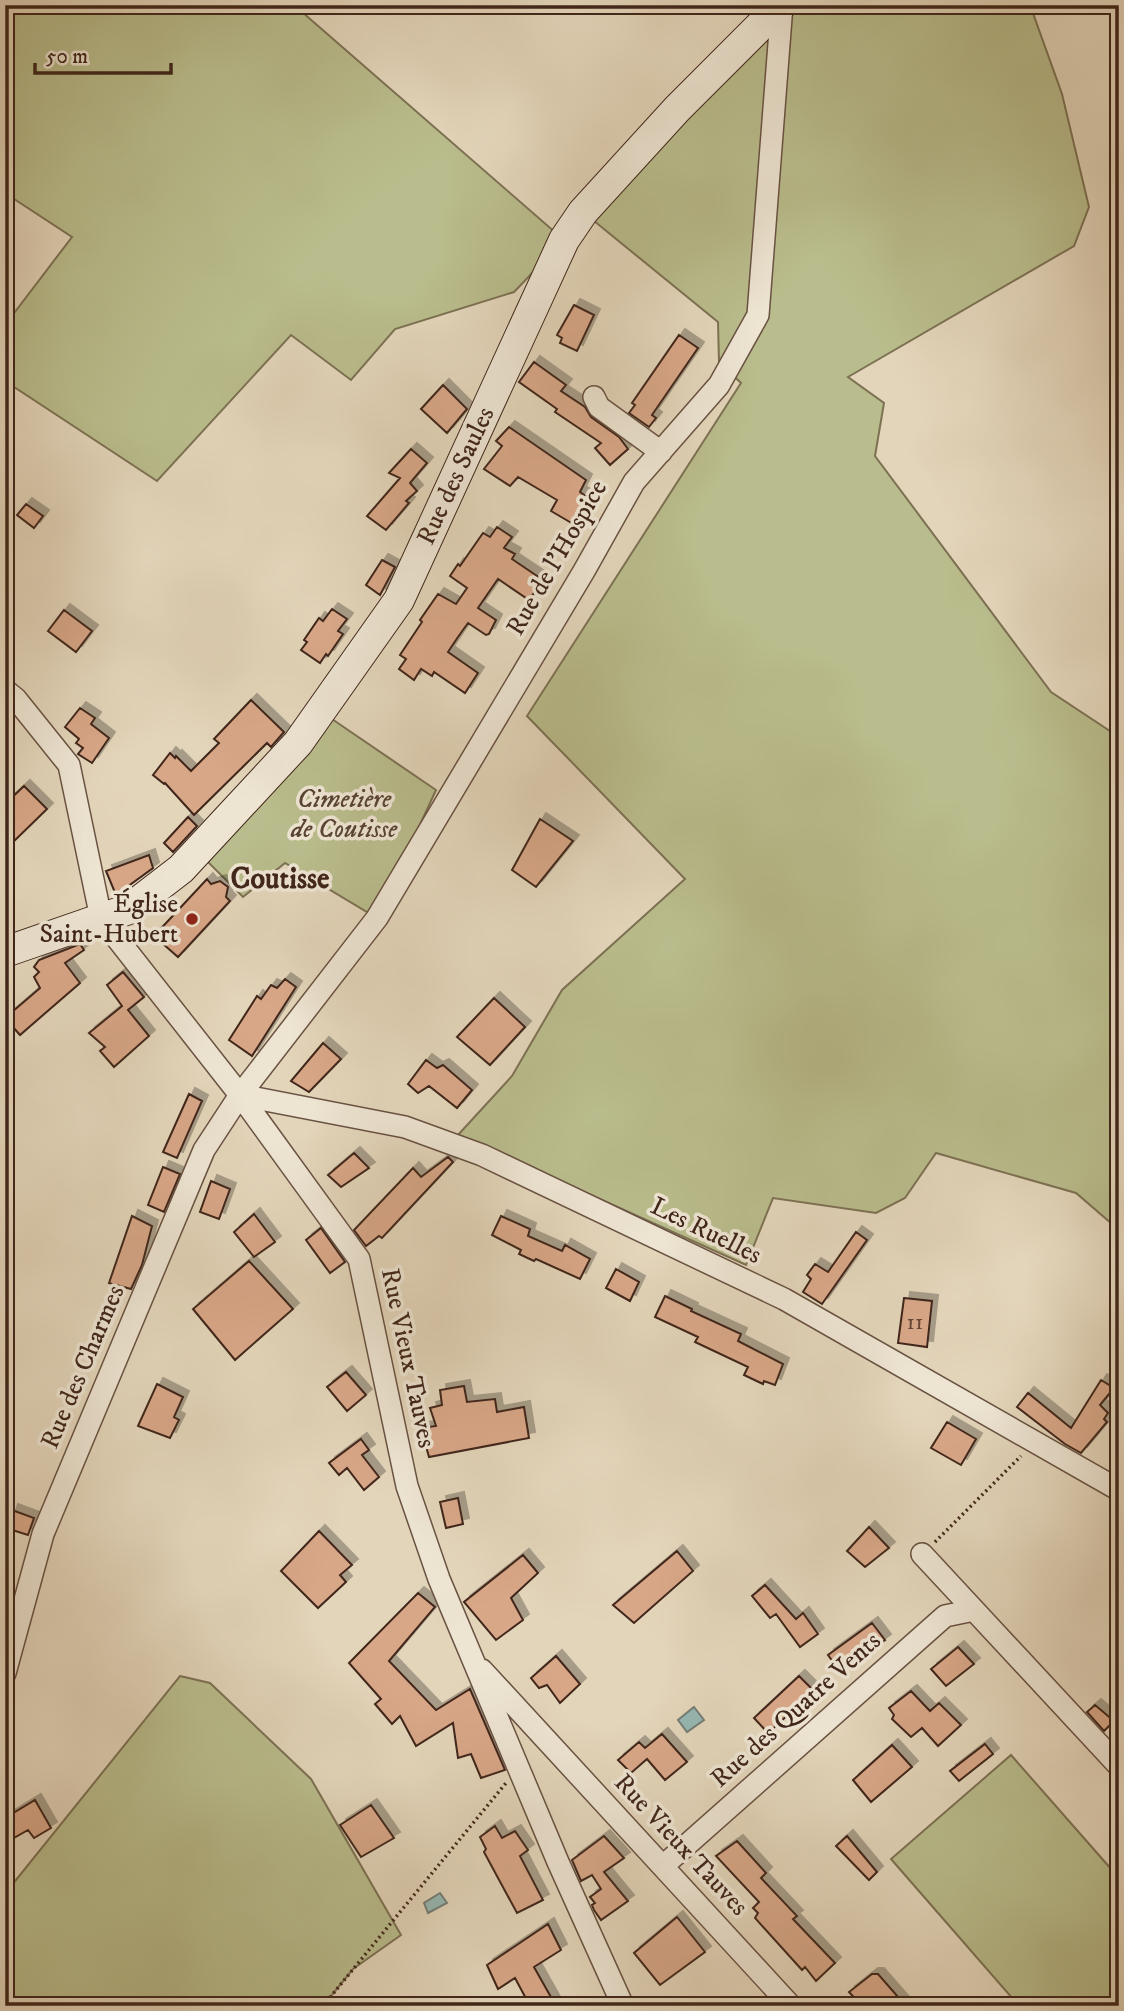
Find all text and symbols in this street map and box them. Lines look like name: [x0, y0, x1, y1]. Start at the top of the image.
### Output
scale bar: [35, 32, 172, 76]
text: 50 m: [46, 44, 88, 70]
street label: Rue des Saules: [410, 402, 502, 550]
street label: Rue de l'Hospice: [499, 474, 615, 642]
park label: Cimetière de Coutisse: [290, 783, 398, 846]
district label: Coutisse: [231, 861, 330, 898]
place label: Église Saint-Hubert: [39, 888, 178, 951]
marker: Église Saint-Hubert: [184, 911, 200, 927]
street label: Les Ruelles: [645, 1190, 767, 1272]
street label: Rue Vieux Tauves: [373, 1265, 443, 1451]
street label: Rue des Charmes: [34, 1280, 132, 1454]
house number: 11: [907, 1308, 923, 1337]
street label: Rue des Quatre Vents: [704, 1625, 888, 1795]
street label: Rue Vieux Tauves: [607, 1767, 755, 1923]

